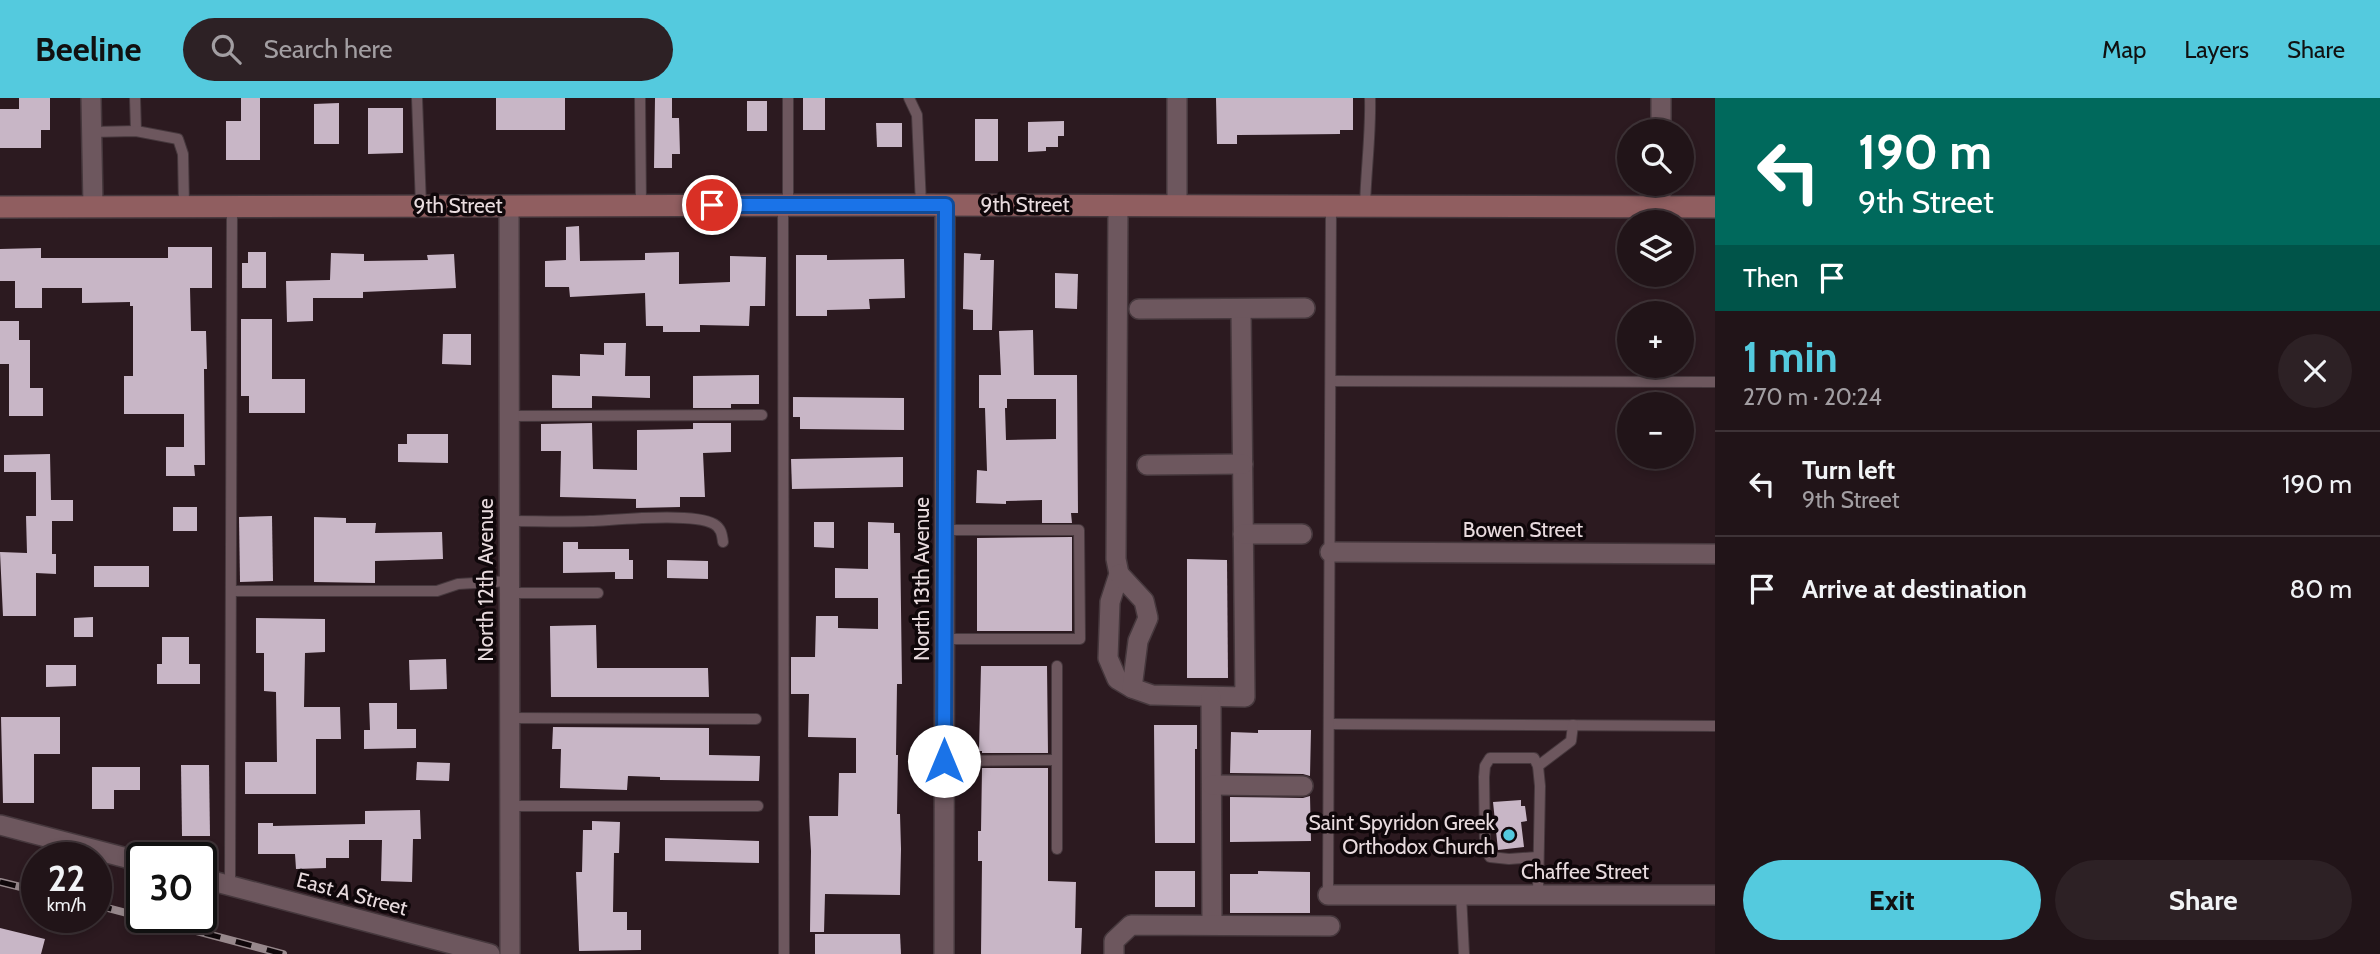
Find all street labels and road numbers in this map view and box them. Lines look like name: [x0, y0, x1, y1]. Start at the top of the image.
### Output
street label: 9th Street: [980, 192, 1070, 217]
street label: 9th Street: [413, 193, 503, 218]
street label: North 13th Avenue: [909, 497, 934, 661]
street label: North 12th Avenue: [473, 498, 498, 662]
street label: Bowen Street: [1463, 517, 1583, 542]
street label: Chaffee Street: [1521, 859, 1649, 884]
street label: East A Street: [294, 867, 410, 920]

